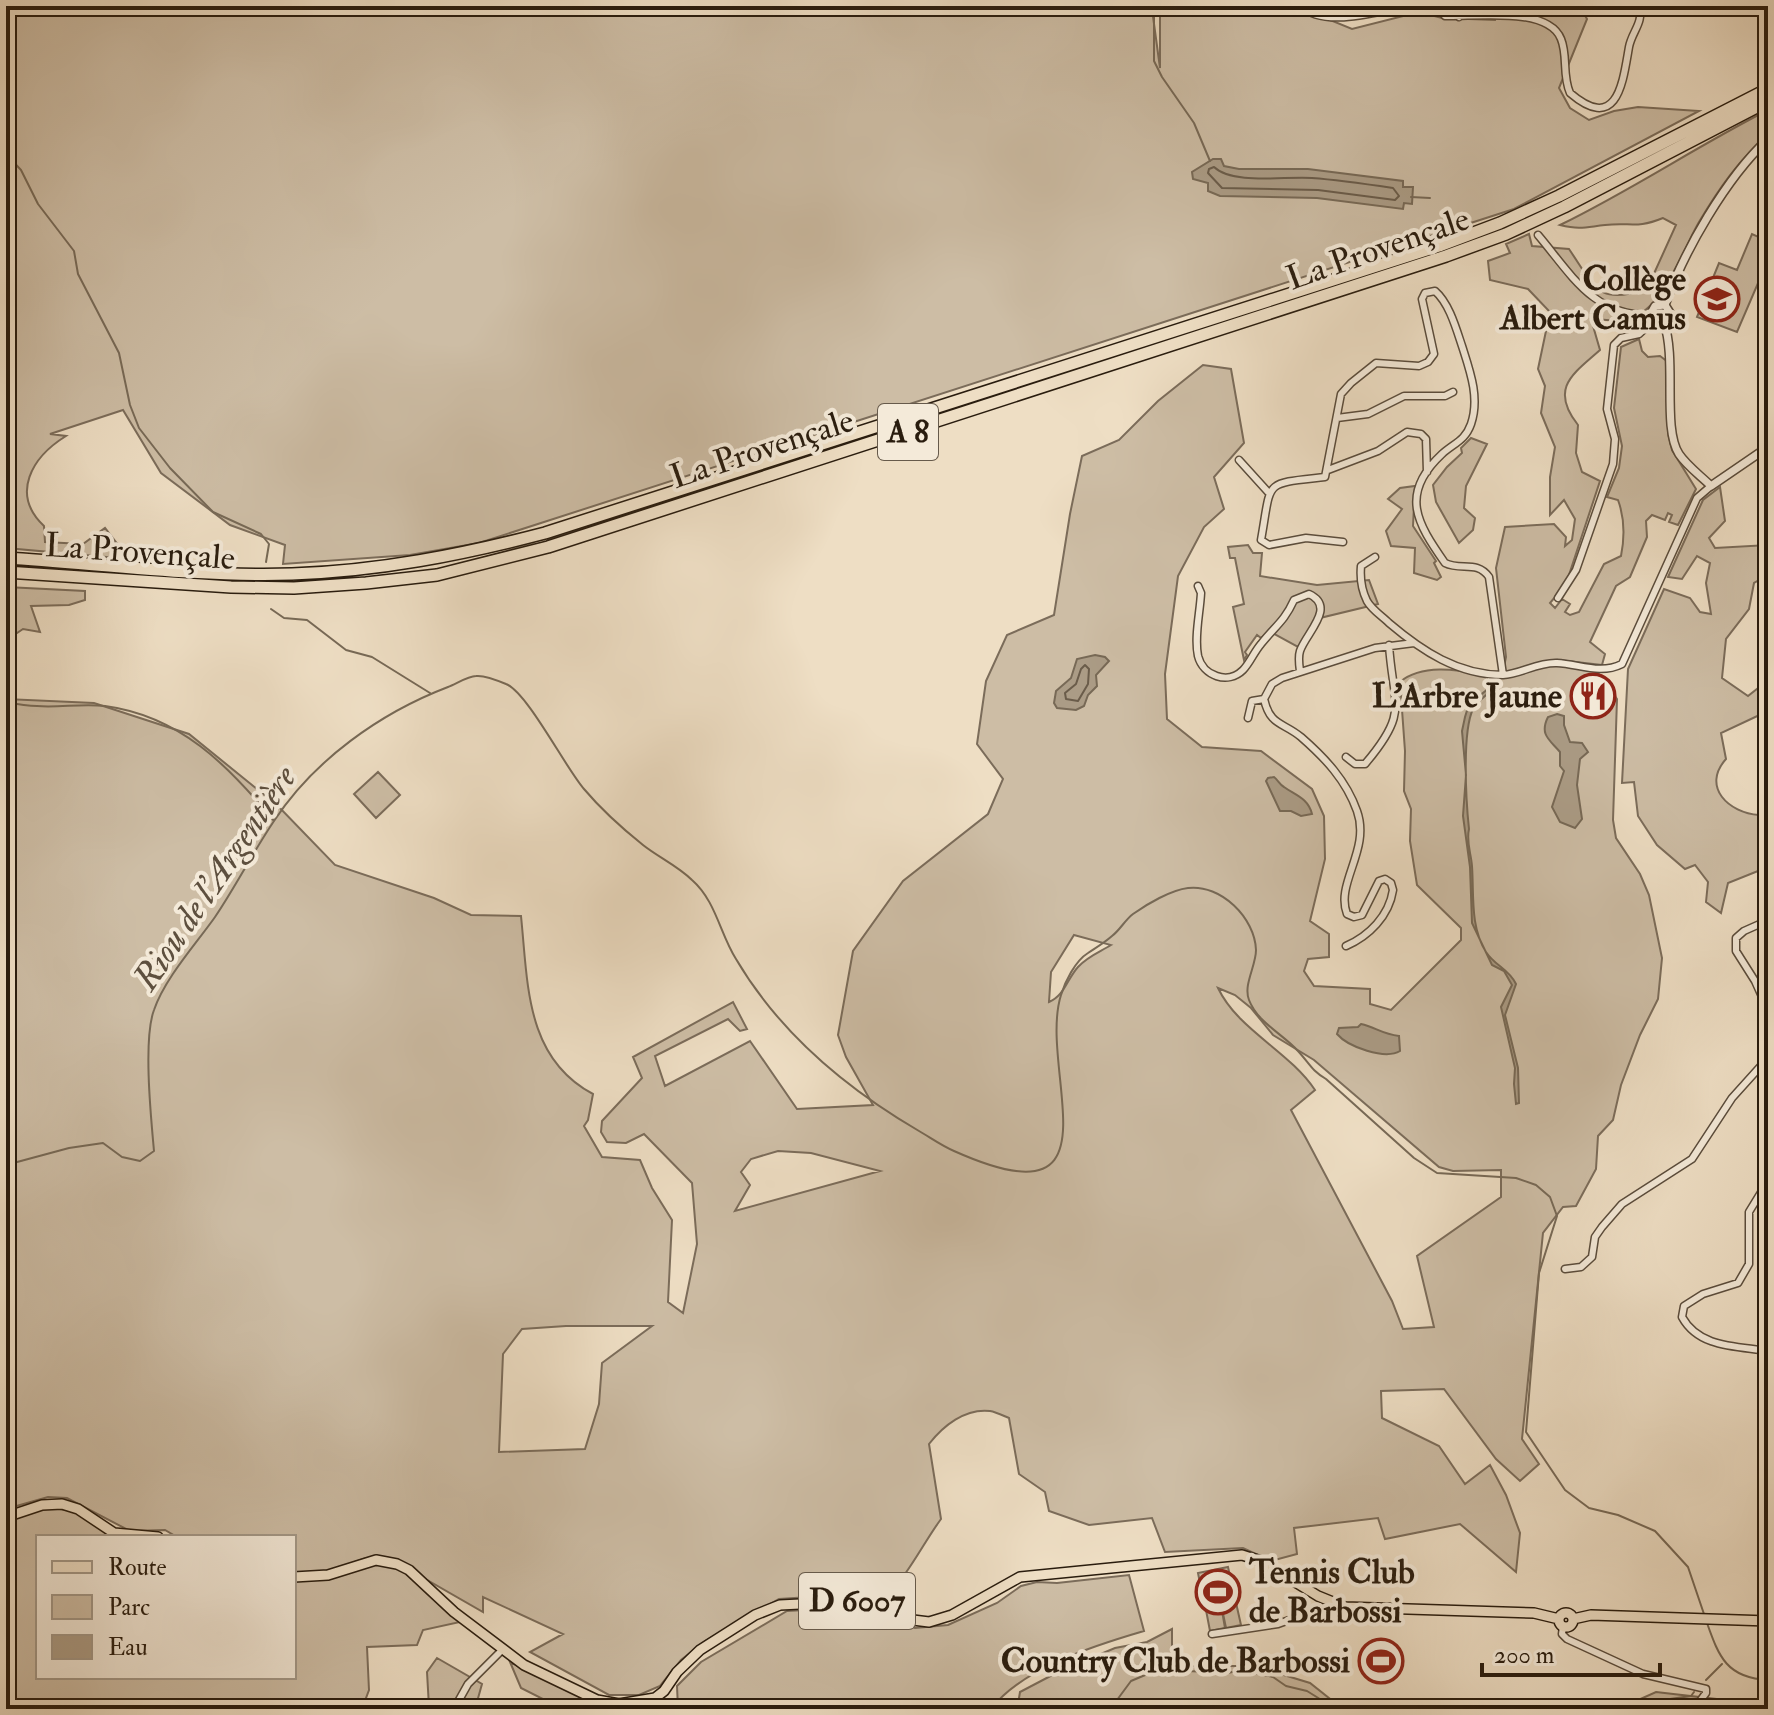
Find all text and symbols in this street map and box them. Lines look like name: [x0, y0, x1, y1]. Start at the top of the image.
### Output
street label: La Provençale: [1281, 198, 1475, 300]
place label: Collège Albert Camus: [1498, 258, 1687, 340]
school or university icon: Collège Albert Camus: [1693, 275, 1741, 323]
street label: La Provençale: [665, 399, 859, 499]
road number: A 8: [878, 404, 938, 460]
street label: La Provençale: [43, 524, 237, 580]
restaurant icon: L'Arbre Jaune: [1569, 672, 1617, 720]
place label: L'Arbre Jaune: [1372, 675, 1563, 718]
water label: Riou de l'Argentière: [123, 756, 307, 1000]
legend: [36, 1535, 296, 1679]
place label: Tennis Club de Barbossi: [1248, 1551, 1415, 1633]
text: Route: [108, 1552, 167, 1583]
sports icon: Tennis Club de Barbossi: [1194, 1568, 1242, 1616]
road number: D 6007: [799, 1573, 915, 1629]
text: Parc: [108, 1592, 150, 1623]
scale bar: [1482, 1627, 1660, 1677]
text: Eau: [108, 1632, 148, 1663]
sports icon: Country Club de Barbossi: [1357, 1637, 1405, 1685]
place label: Country Club de Barbossi: [1001, 1640, 1350, 1683]
text: 200 m: [1494, 1640, 1555, 1671]

